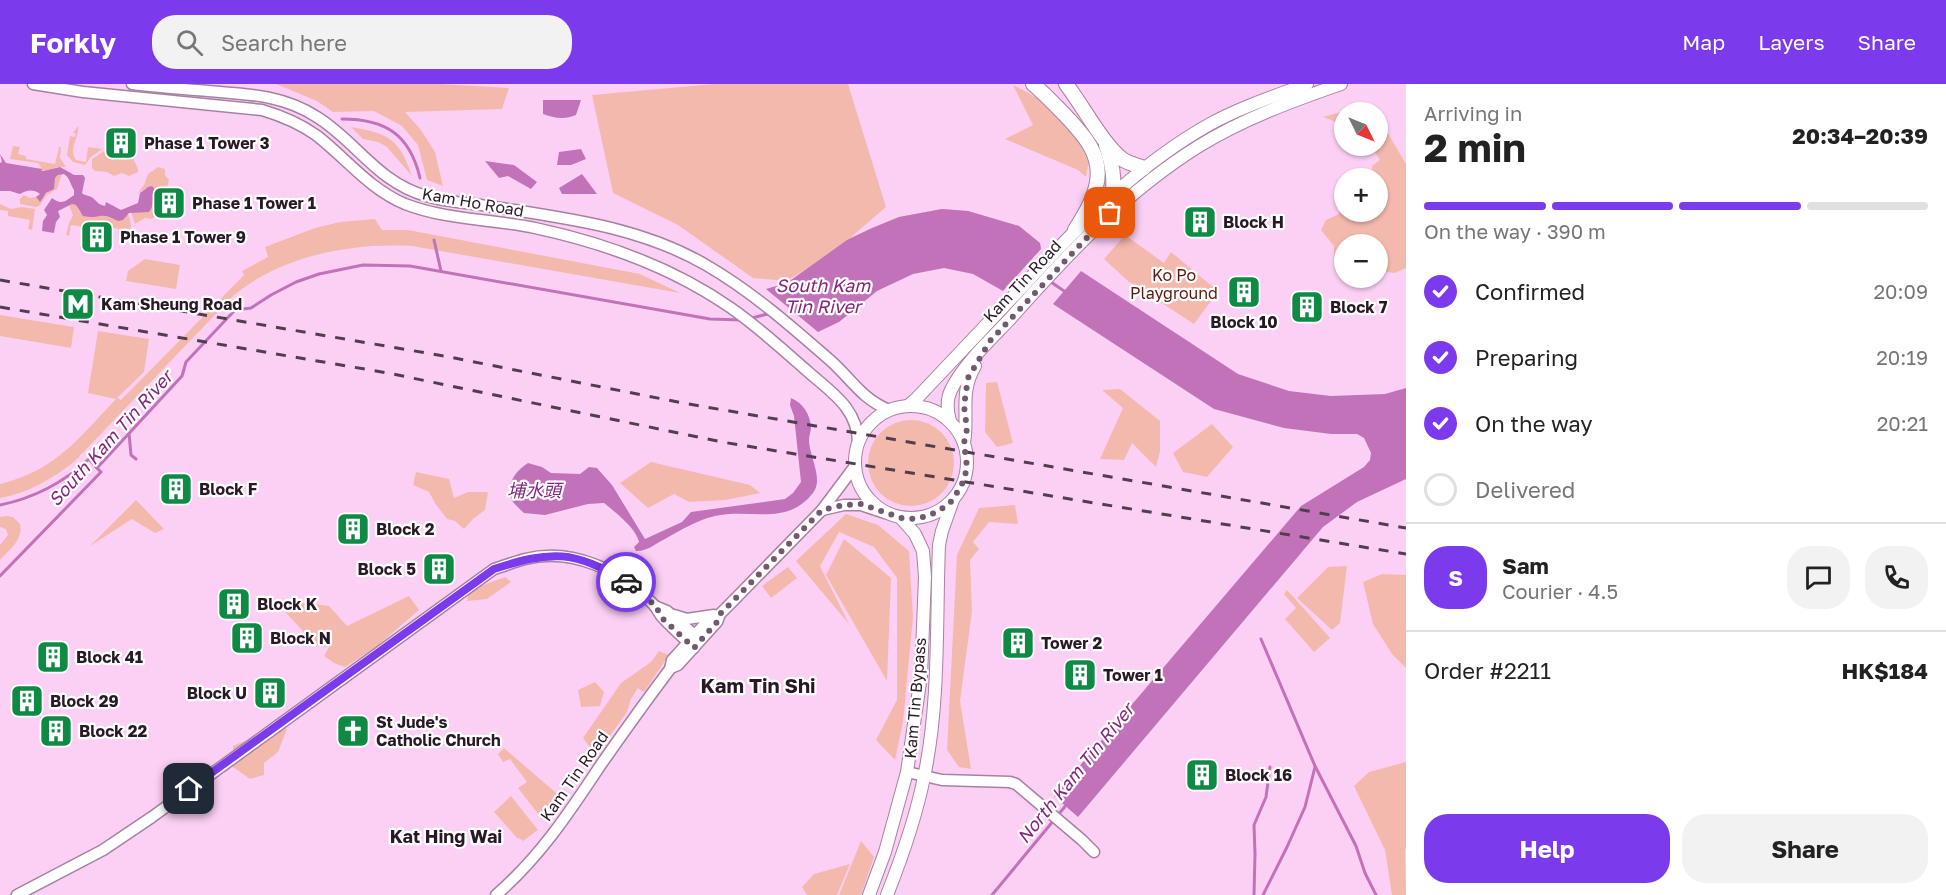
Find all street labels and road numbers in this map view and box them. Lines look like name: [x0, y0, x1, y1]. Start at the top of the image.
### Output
street label: Kam Ho Road: [421, 183, 525, 221]
street label: Kam Tin Road: [979, 236, 1065, 326]
street label: Kam Tin Bypass: [900, 637, 930, 759]
street label: Kam Tin Road: [536, 727, 612, 825]

